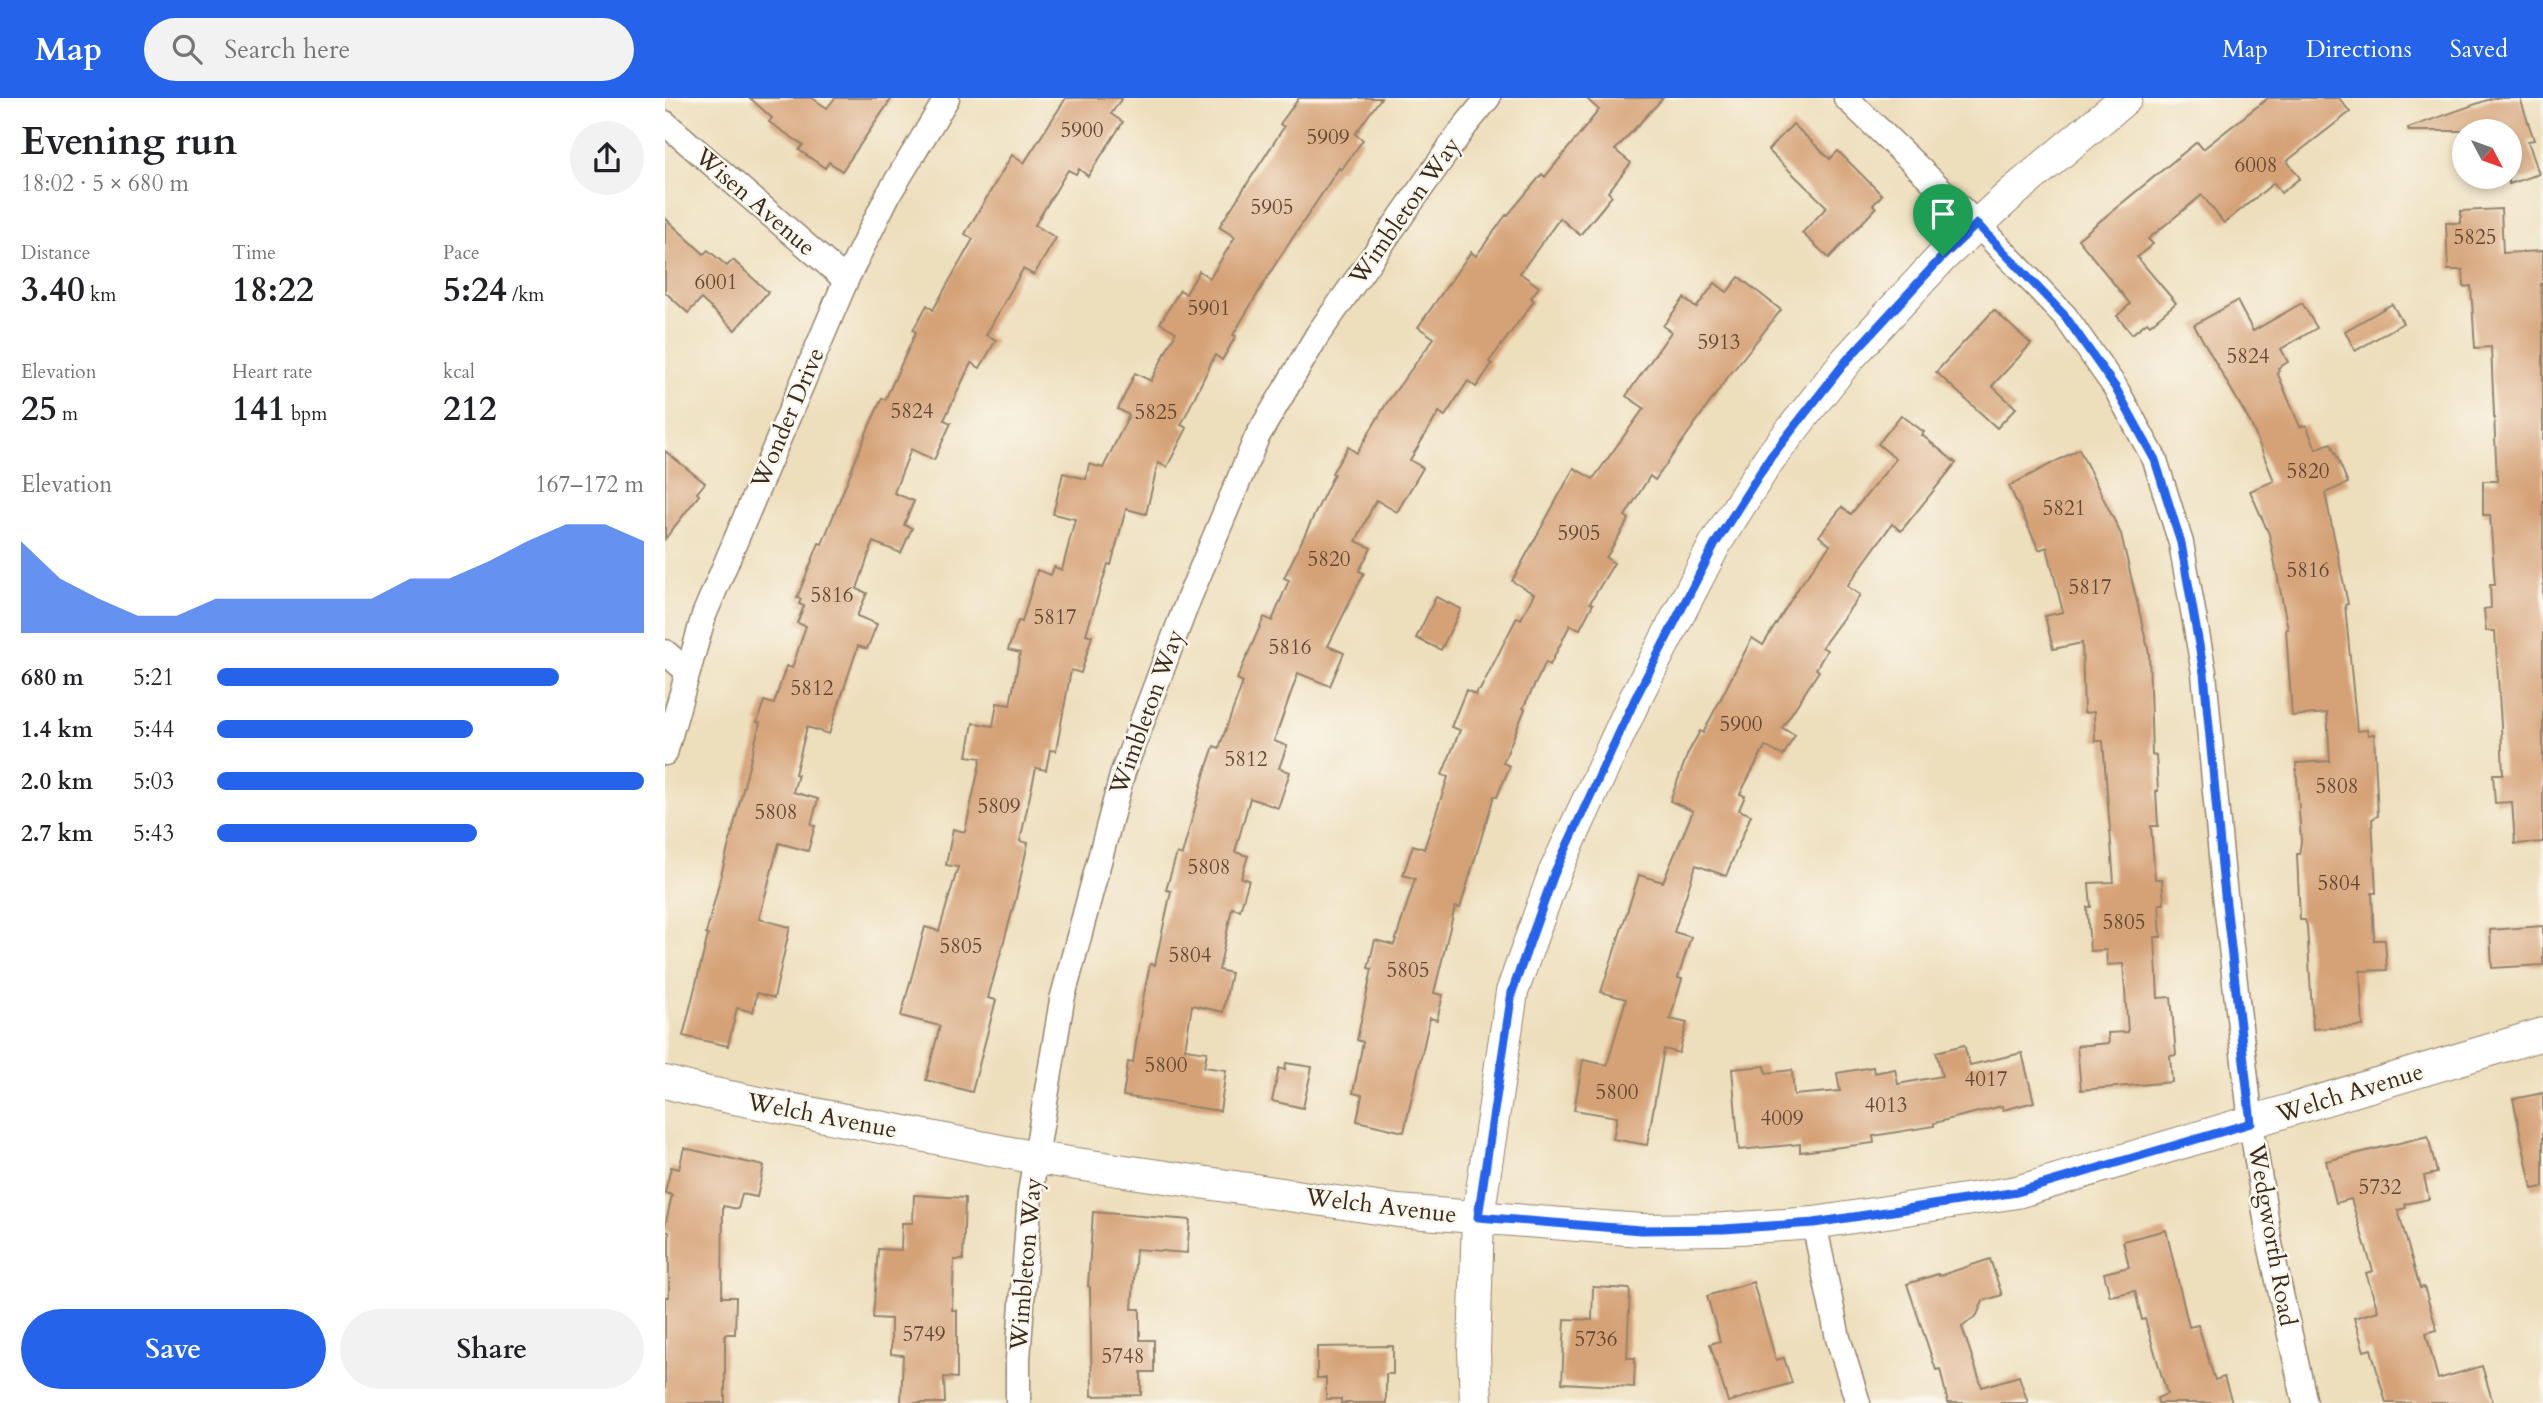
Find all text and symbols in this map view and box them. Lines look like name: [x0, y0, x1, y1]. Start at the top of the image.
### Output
search box: [144, 18, 634, 81]
text: Map: [35, 27, 102, 72]
icon: search: [168, 30, 206, 68]
text: Search here: [224, 32, 350, 67]
text: Map: [2222, 33, 2268, 66]
text: Directions: [2306, 33, 2412, 66]
text: Saved: [2450, 33, 2508, 66]
text: Evening run: [21, 116, 237, 168]
house number: 5900: [1060, 116, 1104, 145]
north arrow: [2452, 119, 2522, 189]
map controls: [2452, 119, 2522, 189]
button: share: [570, 121, 644, 195]
house number: 5909: [1306, 123, 1350, 152]
street label: Wimbleton Way: [1341, 130, 1468, 292]
street label: Wisen Avenue: [687, 140, 822, 264]
house number: 6008: [2234, 151, 2278, 180]
text: 18:02 · 5 × 680 m: [21, 168, 189, 199]
pin: [1913, 184, 1973, 256]
house number: 5905: [1250, 193, 1294, 222]
icon: arrive: [1924, 195, 1962, 233]
house number: 5825: [2453, 223, 2497, 252]
text: Distance: [21, 240, 90, 266]
text: Time: [232, 240, 276, 266]
text: Pace: [443, 240, 480, 266]
text: 3.40: [21, 266, 85, 314]
text: 18:22: [232, 266, 314, 314]
text: 5:24: [443, 266, 507, 314]
house number: 6001: [694, 268, 738, 297]
text: km: [85, 282, 116, 308]
text: /km: [507, 282, 544, 308]
house number: 5901: [1187, 294, 1231, 323]
house number: 5913: [1697, 328, 1741, 357]
street label: Wonder Drive: [743, 342, 833, 494]
house number: 5824: [2226, 342, 2270, 371]
text: Elevation: [21, 359, 96, 385]
text: Heart rate: [232, 359, 313, 385]
text: kcal: [443, 359, 475, 385]
text: 25: [21, 385, 57, 433]
text: 141: [232, 385, 286, 433]
text: 212: [443, 385, 497, 433]
house number: 5824: [890, 397, 934, 426]
house number: 5825: [1134, 398, 1178, 427]
text: m: [57, 401, 78, 427]
text: bpm: [286, 401, 327, 427]
house number: 5820: [2286, 457, 2330, 486]
text: Elevation: [21, 469, 112, 500]
text: 167–172 m: [535, 469, 644, 500]
house number: 5821: [2042, 494, 2086, 523]
house number: 5905: [1557, 519, 1601, 548]
house number: 5820: [1307, 545, 1351, 574]
house number: 5816: [2286, 556, 2330, 585]
house number: 5817: [2068, 573, 2112, 602]
house number: 5816: [810, 581, 854, 610]
house number: 5817: [1033, 603, 1077, 632]
street label: Wimbleton Way: [1101, 624, 1192, 800]
house number: 5816: [1268, 633, 1312, 662]
text: 680 m: [21, 662, 84, 693]
text: 5:21: [133, 662, 174, 693]
house number: 5812: [790, 674, 834, 703]
house number: 5900: [1719, 710, 1763, 739]
text: 1.4 km: [21, 714, 93, 745]
text: 5:44: [133, 714, 174, 745]
house number: 5812: [1224, 745, 1268, 774]
text: 2.0 km: [21, 766, 93, 797]
text: 5:03: [133, 766, 174, 797]
house number: 5808: [2315, 772, 2359, 801]
house number: 5809: [977, 792, 1021, 821]
house number: 5808: [754, 798, 798, 827]
text: 2.7 km: [21, 818, 93, 849]
text: 5:43: [133, 818, 174, 849]
house number: 5808: [1187, 853, 1231, 882]
house number: 5804: [2317, 869, 2361, 898]
house number: 5805: [2102, 908, 2146, 937]
house number: 5805: [939, 932, 983, 961]
house number: 5804: [1168, 941, 1212, 970]
house number: 5805: [1386, 956, 1430, 985]
house number: 5800: [1144, 1051, 1188, 1080]
street label: Welch Avenue: [2272, 1055, 2427, 1131]
house number: 4017: [1964, 1065, 2008, 1094]
house number: 5800: [1595, 1078, 1639, 1107]
street label: Welch Avenue: [743, 1085, 900, 1147]
house number: 4013: [1864, 1091, 1908, 1120]
house number: 4009: [1760, 1104, 1804, 1133]
street label: Wedgworth Road: [2240, 1140, 2304, 1329]
house number: 5732: [2358, 1173, 2402, 1202]
street label: Wimbleton Way: [1002, 1176, 1050, 1353]
street label: Welch Avenue: [1303, 1180, 1458, 1232]
button: Save: [21, 1309, 326, 1389]
button: Share: [340, 1309, 644, 1389]
house number: 5749: [902, 1320, 946, 1349]
house number: 5736: [1574, 1325, 1618, 1354]
house number: 5748: [1101, 1342, 1145, 1371]

